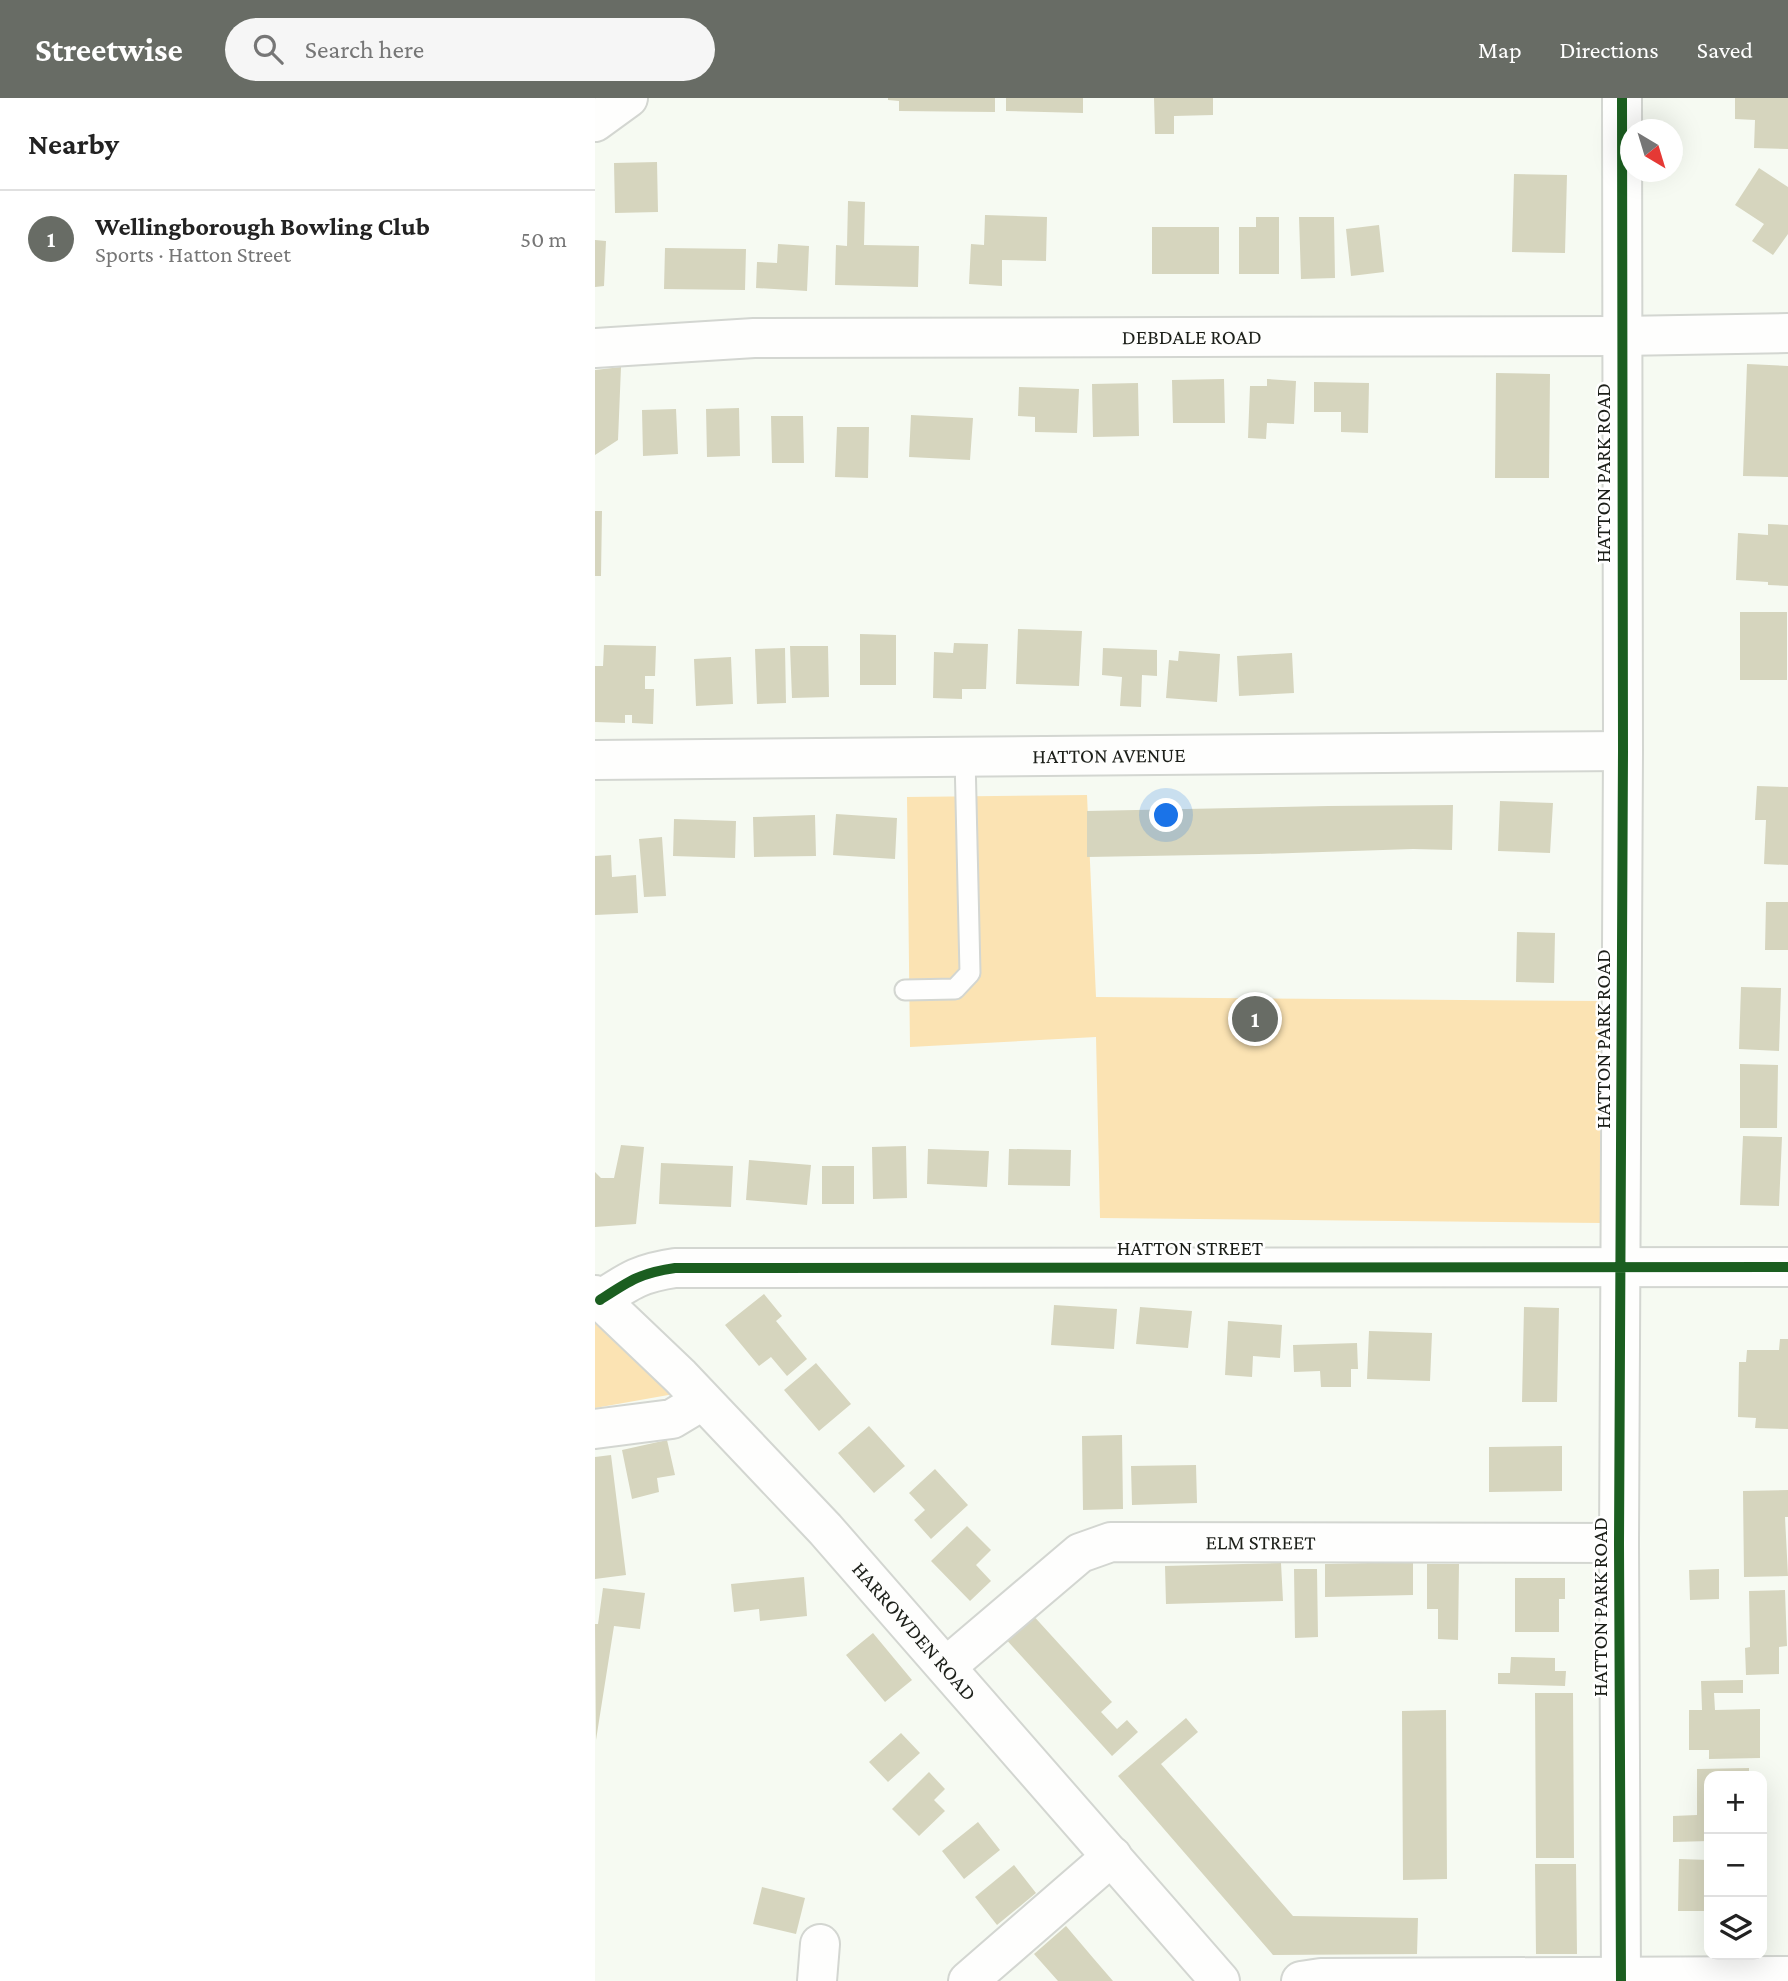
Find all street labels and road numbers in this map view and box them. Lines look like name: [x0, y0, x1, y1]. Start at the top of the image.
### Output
street label: DEBDALE ROAD: [1122, 325, 1262, 349]
street label: HATTON PARK ROAD: [1591, 383, 1615, 563]
street label: HATTON AVENUE: [1032, 743, 1186, 768]
street label: HATTON PARK ROAD: [1591, 949, 1615, 1129]
street label: HATTON STREET: [1117, 1236, 1264, 1260]
street label: HATTON PARK ROAD: [1588, 1517, 1612, 1697]
street label: ELM STREET: [1205, 1530, 1316, 1554]
street label: HARROWDEN ROAD: [847, 1557, 981, 1706]

